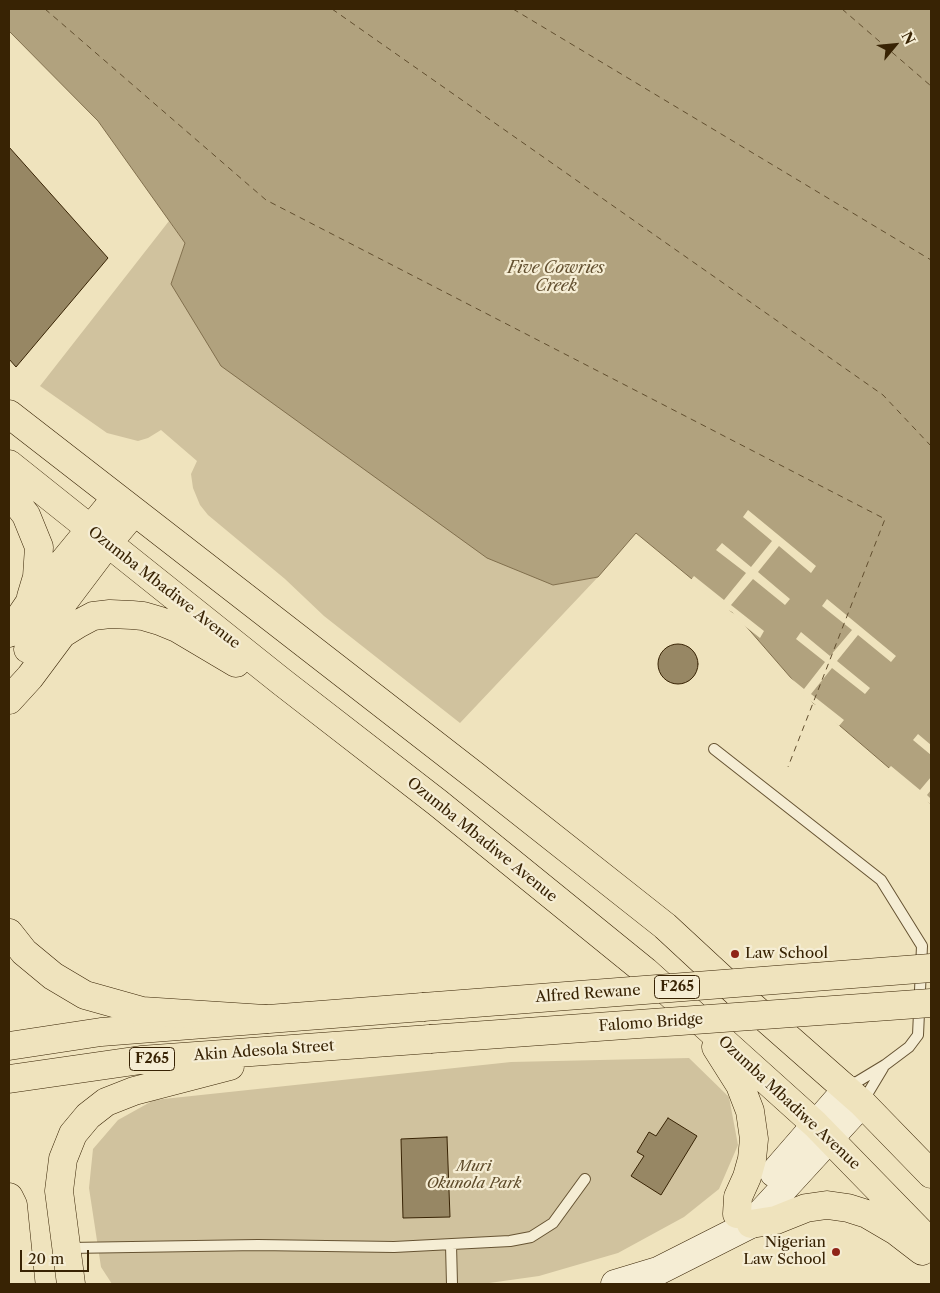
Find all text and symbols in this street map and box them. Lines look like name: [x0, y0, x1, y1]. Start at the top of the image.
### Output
north arrow: [870, 20, 920, 70]
text: N: [897, 28, 919, 48]
water label: Five Cowries Creek: [508, 258, 604, 296]
street label: Ozumba Mbadiwe Avenue: [84, 523, 244, 653]
street label: Ozumba Mbadiwe Avenue: [403, 774, 561, 906]
place label: Law School: [745, 945, 828, 963]
marker: Law School: [729, 948, 741, 960]
road number: F265: [654, 976, 700, 999]
street label: Alfred Rewane: [535, 981, 641, 1007]
street label: Falomo Bridge: [598, 1010, 704, 1036]
street label: Ozumba Mbadiwe Avenue: [714, 1032, 864, 1174]
street label: Akin Adesola Street: [193, 1037, 335, 1065]
road number: F265: [130, 1048, 174, 1070]
park label: Muri Okunola Park: [426, 1158, 522, 1193]
place label: Nigerian Law School: [743, 1234, 826, 1269]
scale bar: [22, 1240, 91, 1272]
marker: Nigerian Law School: [830, 1246, 842, 1258]
text: 20 m: [28, 1249, 64, 1268]

